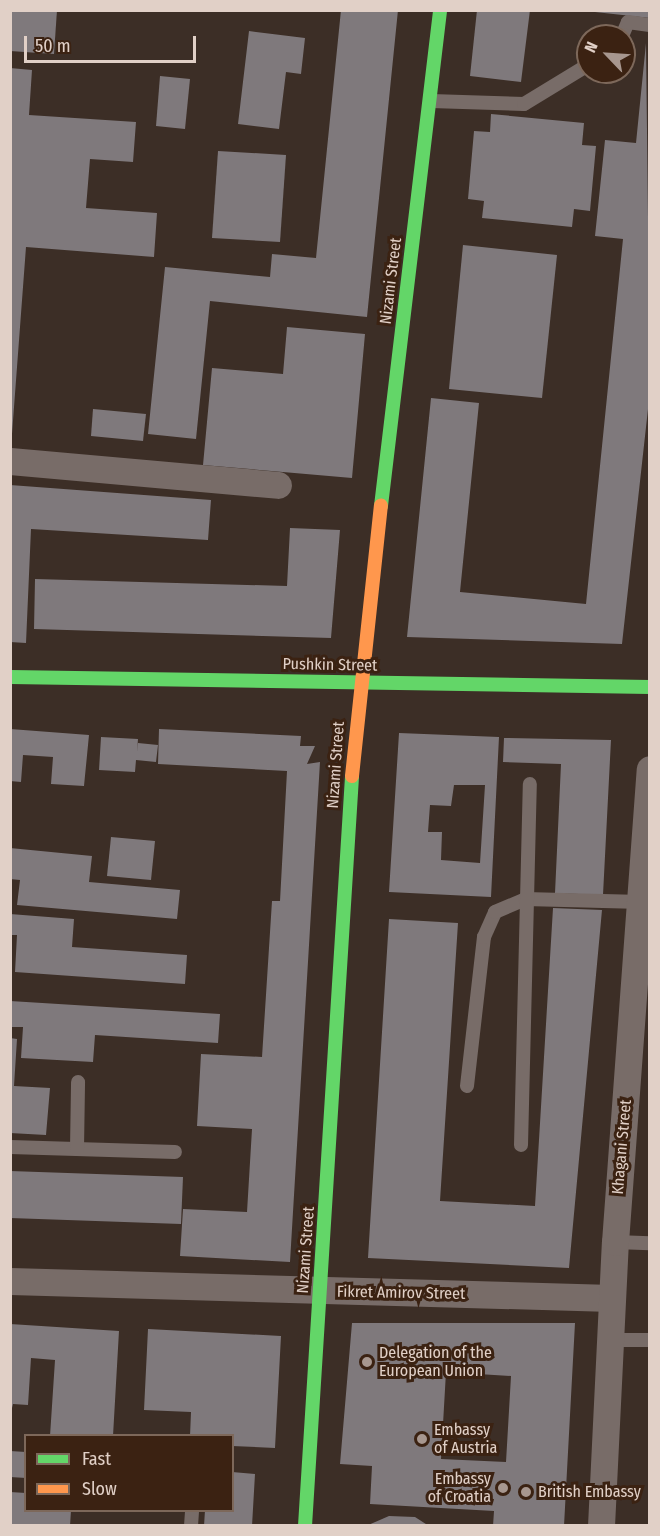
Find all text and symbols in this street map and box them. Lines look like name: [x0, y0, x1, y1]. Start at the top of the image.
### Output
scale bar: [27, 24, 200, 62]
north arrow: [576, 24, 636, 84]
text: 50 m: [35, 35, 71, 57]
text: N: [580, 39, 602, 55]
street label: Nizami Street: [376, 237, 406, 325]
street label: Pushkin Street: [283, 655, 377, 675]
street label: Nizami Street: [323, 721, 349, 809]
street label: Khagani Street: [608, 1099, 636, 1195]
street label: Nizami Street: [293, 1206, 319, 1294]
street label: Fikret Amirov Street: [337, 1282, 465, 1304]
place label: Delegation of the European Union: [379, 1343, 492, 1381]
marker: Delegation of the European Union: [360, 1355, 374, 1369]
place label: Embassy of Austria: [434, 1420, 497, 1458]
marker: Embassy of Austria: [415, 1432, 429, 1446]
legend: [24, 1434, 234, 1512]
text: Fast: [82, 1448, 111, 1470]
place label: Embassy of Croatia: [428, 1469, 491, 1507]
text: Slow: [82, 1478, 117, 1500]
marker: Embassy of Croatia: [496, 1481, 510, 1495]
place label: British Embassy: [538, 1482, 641, 1502]
marker: British Embassy: [519, 1485, 533, 1499]

